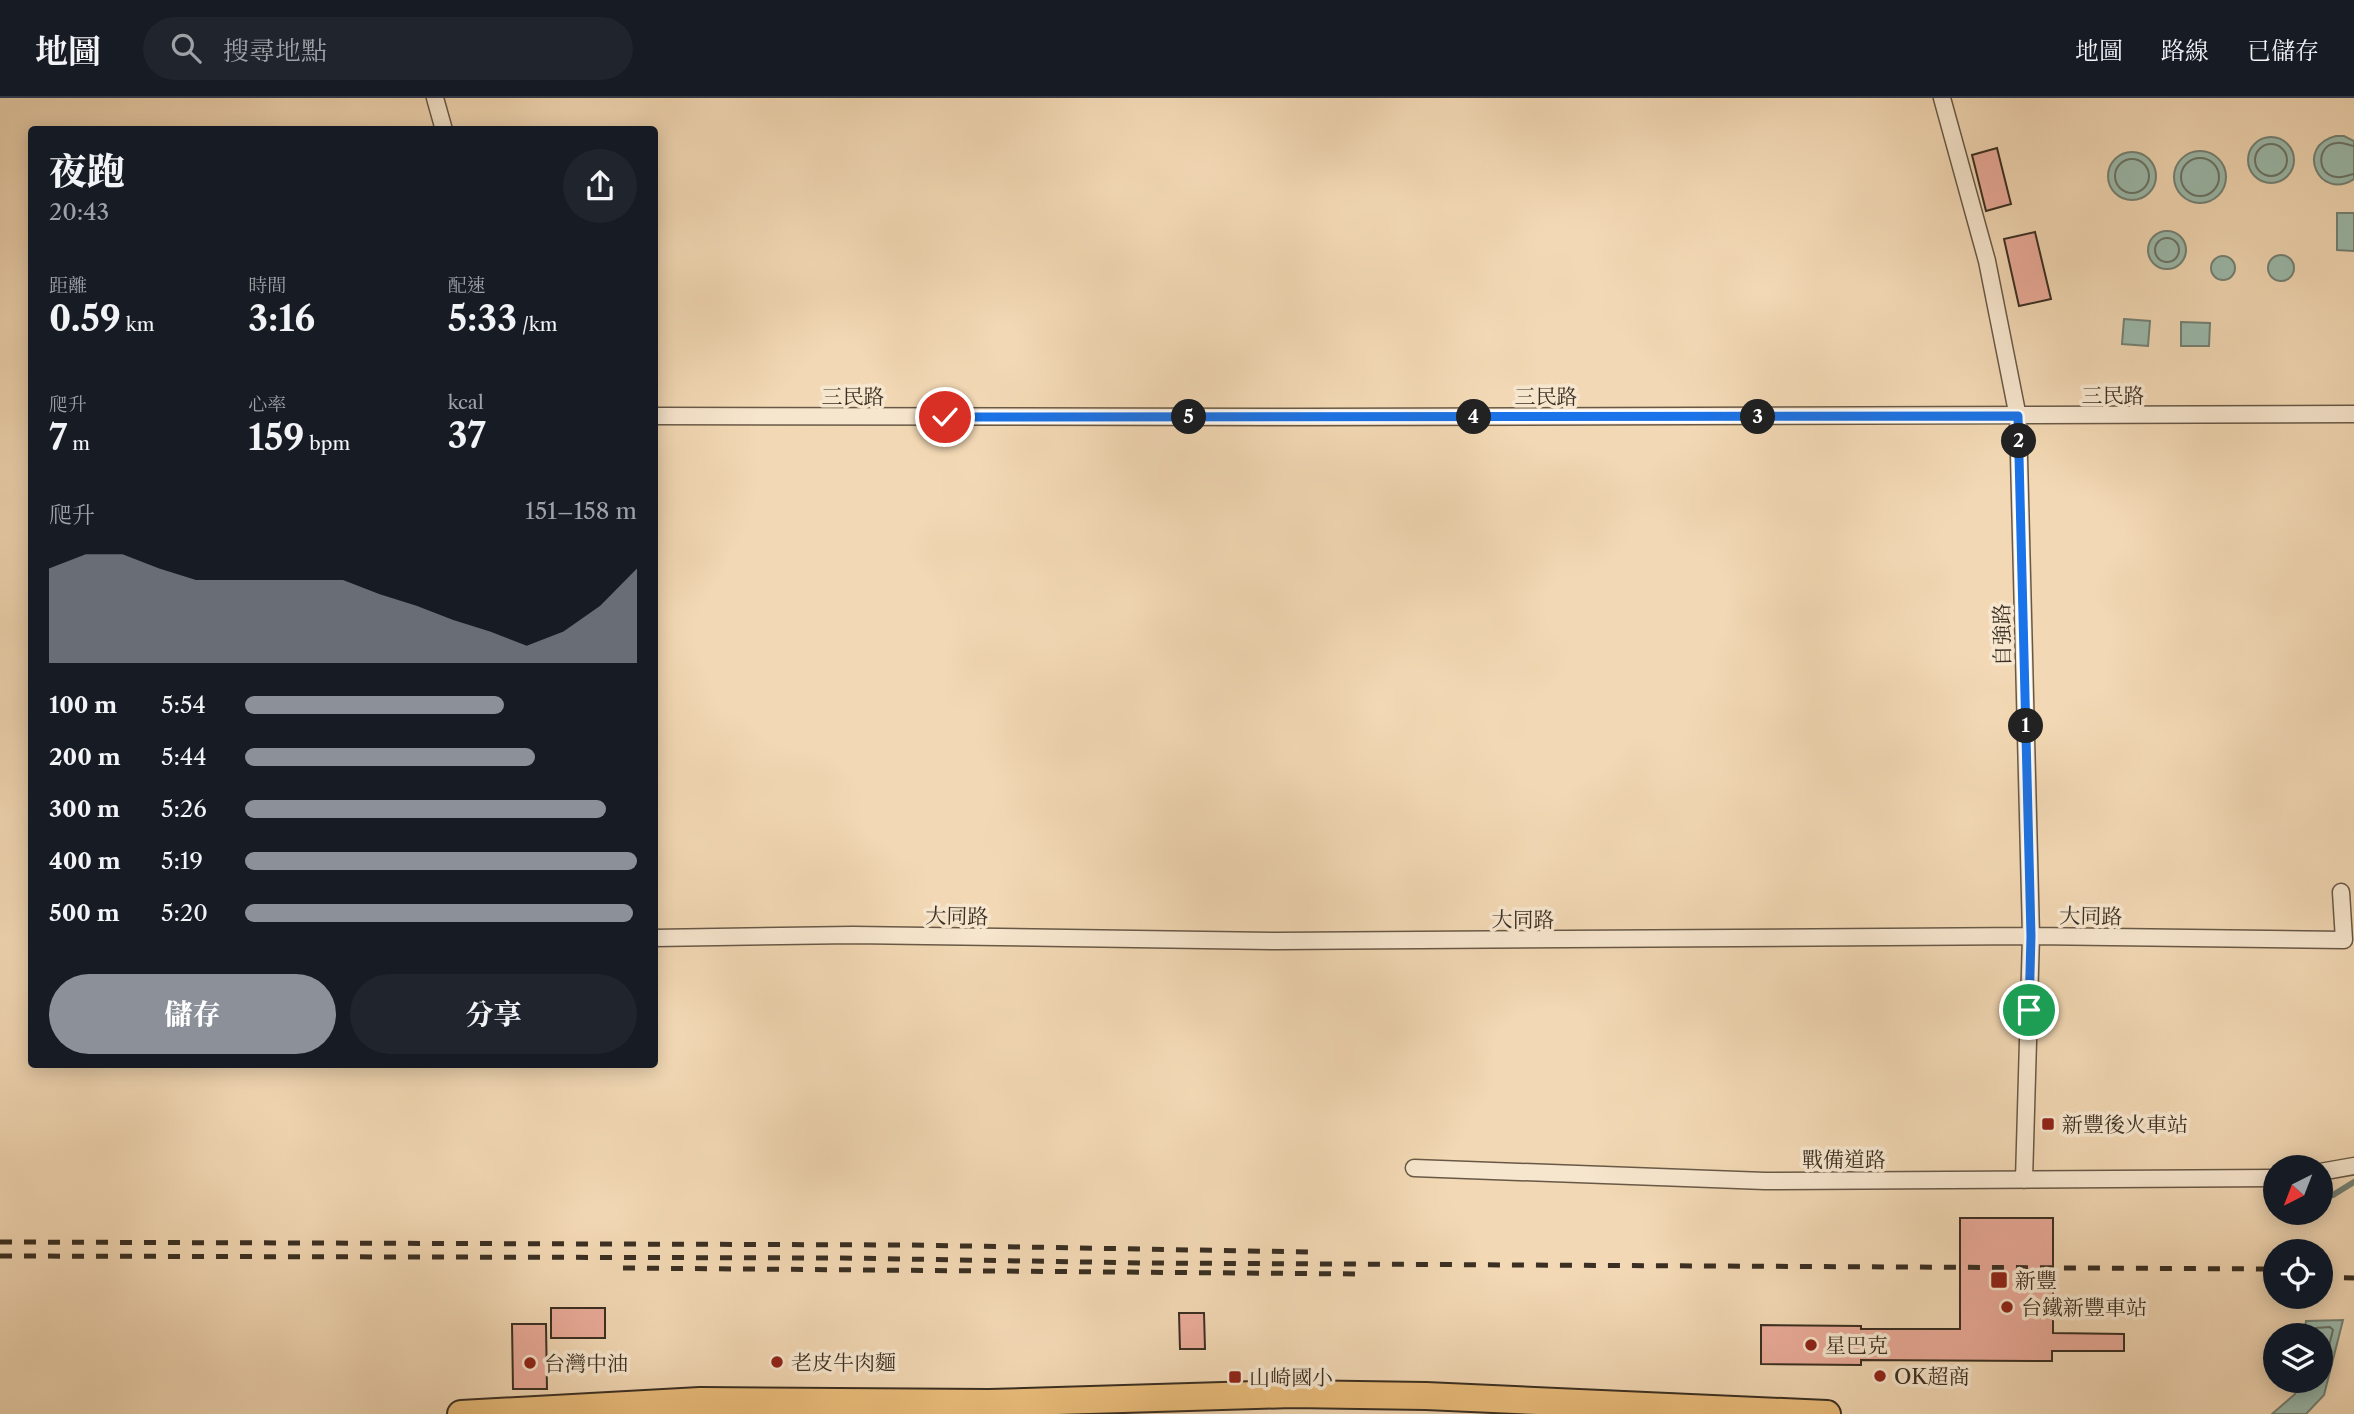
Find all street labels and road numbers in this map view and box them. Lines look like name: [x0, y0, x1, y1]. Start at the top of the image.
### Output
street label: 三民路: [2082, 383, 2145, 408]
street label: 三民路: [822, 384, 885, 409]
street label: 三民路: [1515, 384, 1578, 409]
street label: 自強路: [1989, 603, 2015, 667]
street label: 大同路: [925, 903, 989, 929]
street label: 大同路: [2059, 903, 2123, 929]
street label: 大同路: [1492, 907, 1555, 932]
street label: 戰備道路: [1802, 1147, 1886, 1172]

